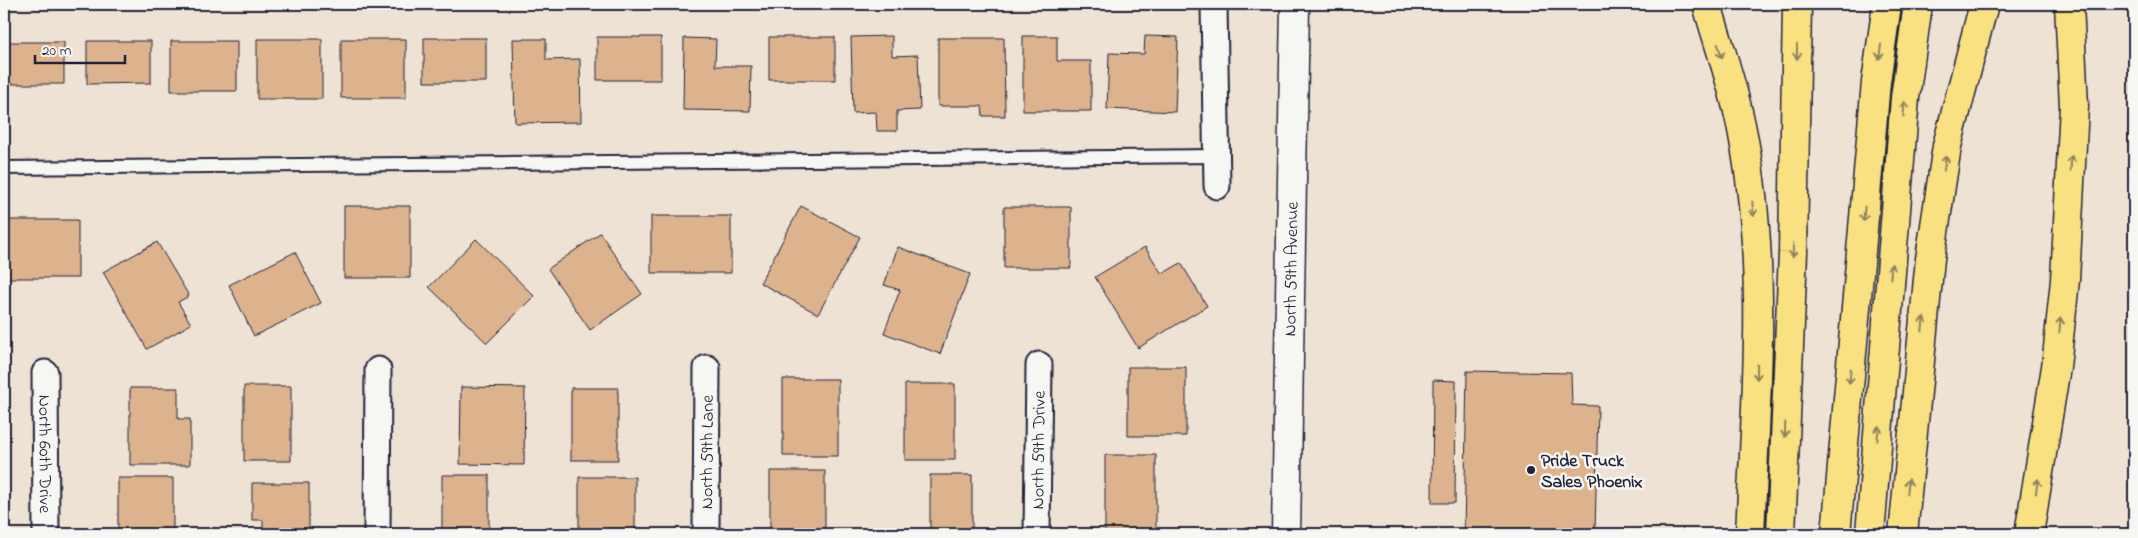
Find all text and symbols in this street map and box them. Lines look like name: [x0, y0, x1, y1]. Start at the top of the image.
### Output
scale bar: [35, 32, 125, 64]
text: 20 m: [42, 40, 72, 62]
one-way arrow: [1716, 42, 1726, 58]
one-way arrow: [1792, 44, 1802, 60]
one-way arrow: [1875, 44, 1885, 60]
one-way arrow: [1899, 102, 1909, 118]
one-way arrow: [1940, 155, 1950, 171]
one-way arrow: [2067, 156, 2076, 172]
street label: North 59th Avenue: [1278, 200, 1307, 337]
one-way arrow: [1748, 201, 1758, 217]
one-way arrow: [1860, 205, 1869, 221]
one-way arrow: [1788, 242, 1798, 258]
one-way arrow: [1886, 264, 1896, 280]
one-way arrow: [1919, 316, 1928, 332]
one-way arrow: [2055, 318, 2065, 334]
one-way arrow: [1752, 363, 1762, 379]
one-way arrow: [1845, 367, 1855, 383]
street label: North 59th Drive: [1026, 390, 1054, 510]
street label: North 59th Lane: [695, 394, 722, 509]
street label: North 60th Drive: [30, 395, 57, 514]
one-way arrow: [1780, 422, 1790, 438]
one-way arrow: [1873, 426, 1883, 442]
place label: Pride Truck Sales Phoenix: [1541, 449, 1643, 496]
marker: Pride Truck Sales Phoenix: [1525, 464, 1537, 476]
one-way arrow: [1903, 478, 1912, 494]
one-way arrow: [2032, 478, 2042, 494]

